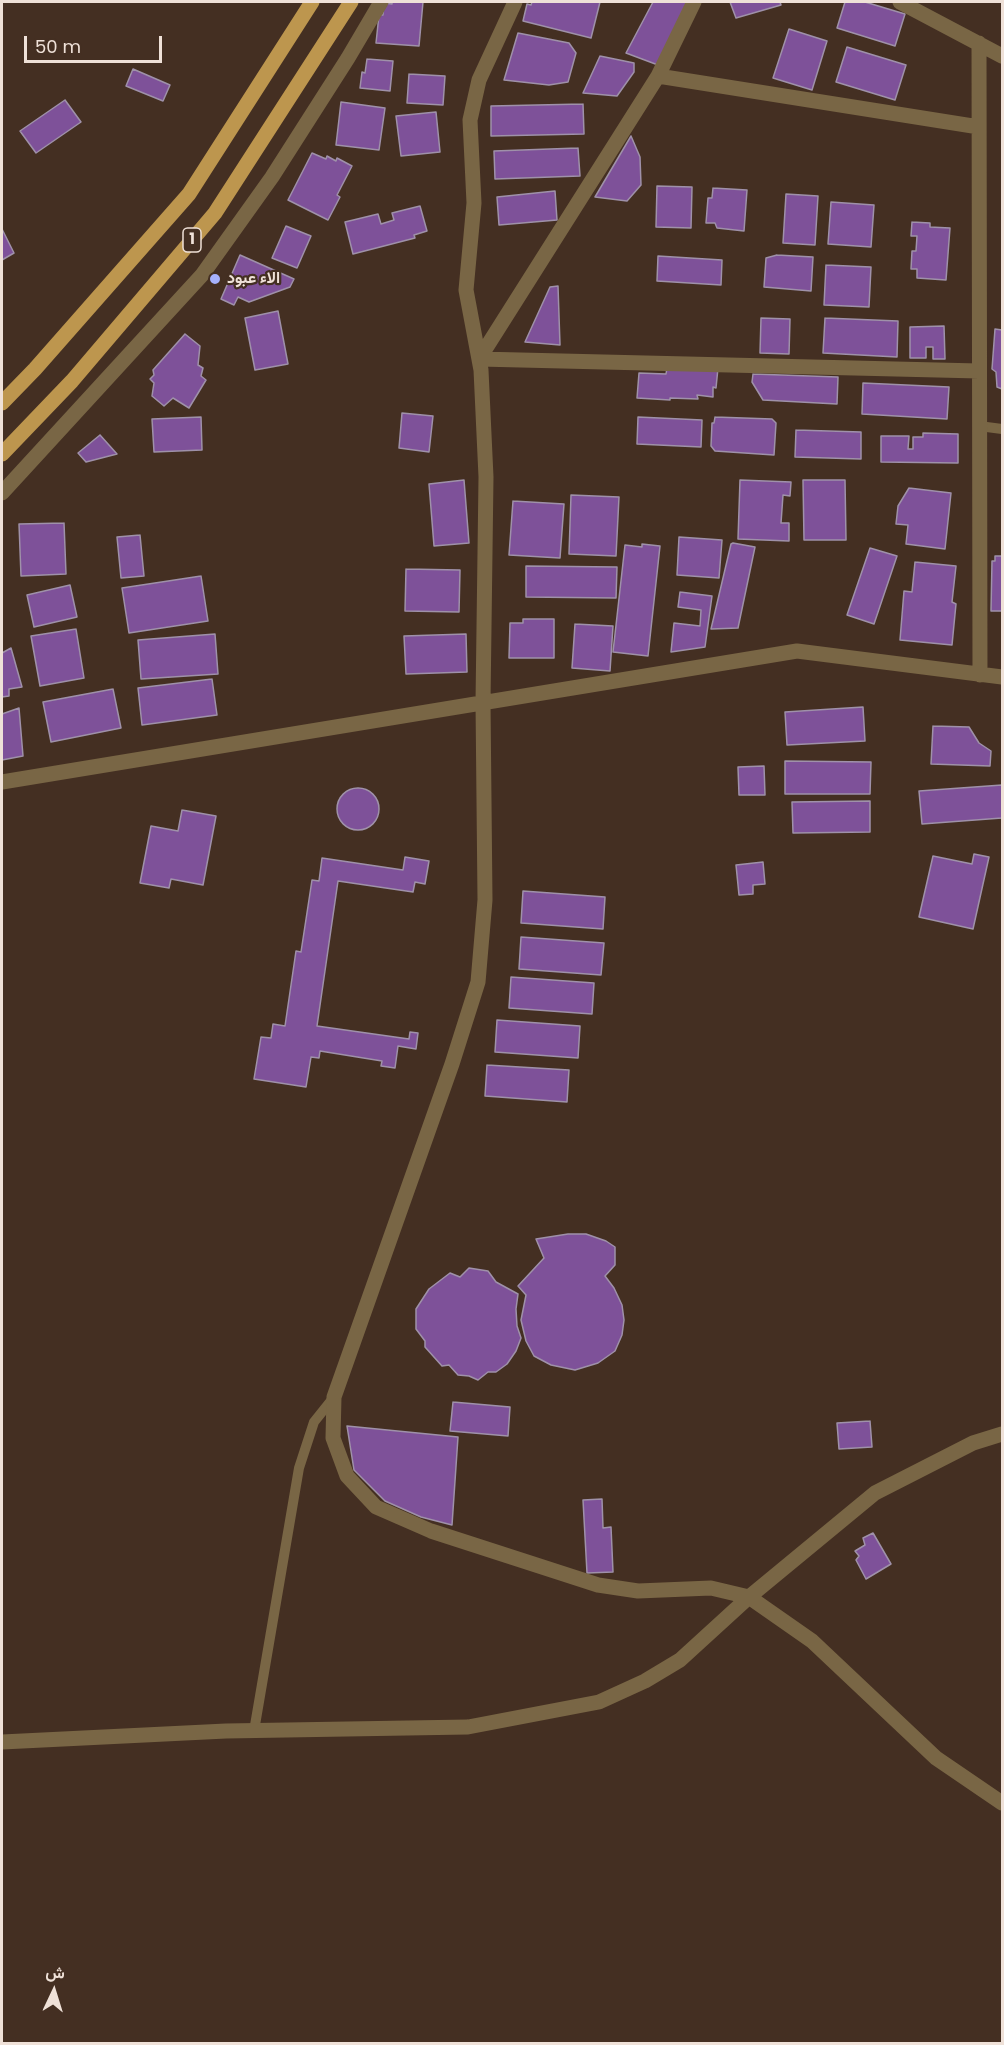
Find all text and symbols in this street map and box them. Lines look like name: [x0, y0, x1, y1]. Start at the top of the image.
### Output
scale bar: [27, 24, 165, 62]
text: 50 m: [35, 34, 81, 59]
road number: 1: [183, 228, 201, 252]
place label: الاء عبود: [227, 269, 280, 289]
marker: الاء عبود: [208, 272, 222, 286]
text: ش: [45, 1960, 66, 1985]
north arrow: [24, 1961, 84, 2021]

